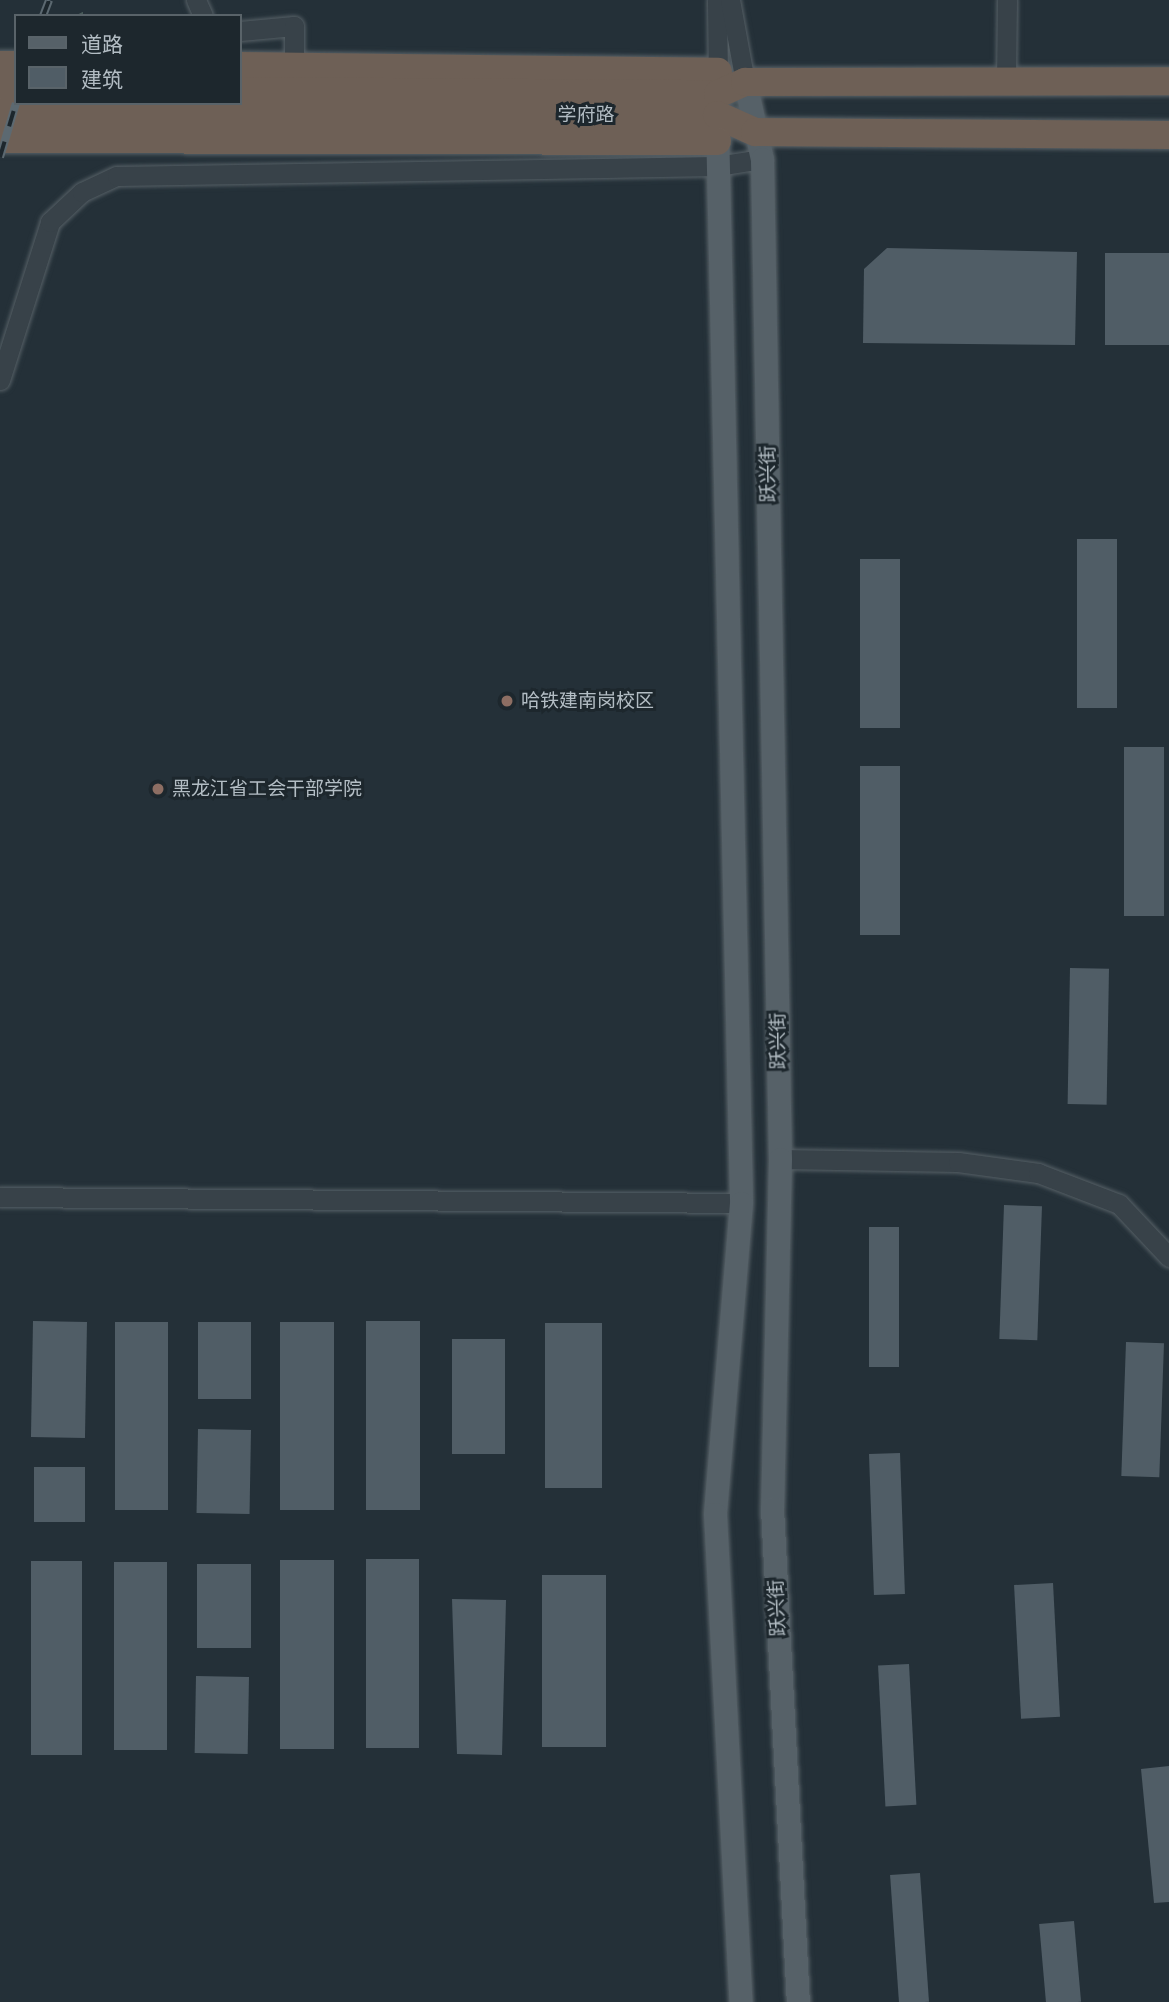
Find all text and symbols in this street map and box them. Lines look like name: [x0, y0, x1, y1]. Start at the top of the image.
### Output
legend: [14, 14, 242, 105]
text: 道路: [81, 30, 123, 58]
text: 建筑: [81, 65, 123, 93]
street label: 学府路: [558, 104, 614, 126]
street label: 跃兴街: [756, 445, 780, 503]
place label: 哈铁建南岗校区: [521, 690, 654, 712]
marker: 哈铁建南岗校区: [499, 693, 515, 709]
place label: 黑龙江省工会干部学院: [172, 778, 362, 800]
marker: 黑龙江省工会干部学院: [150, 781, 166, 797]
street label: 跃兴街: [766, 1012, 790, 1070]
street label: 跃兴街: [764, 1579, 790, 1637]

